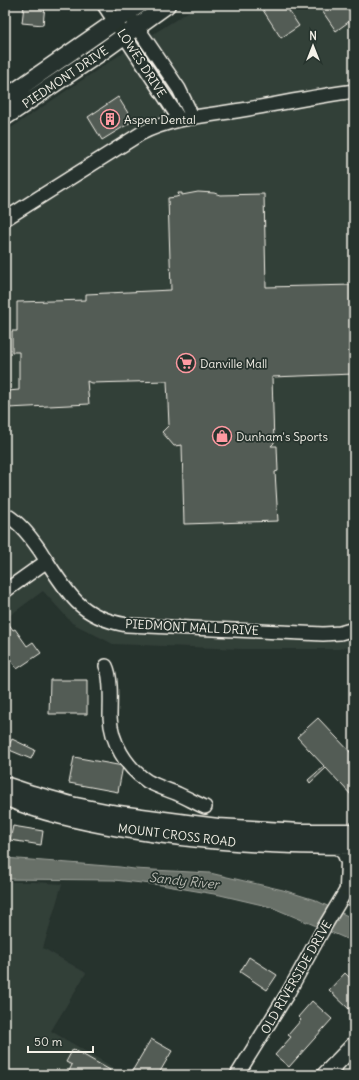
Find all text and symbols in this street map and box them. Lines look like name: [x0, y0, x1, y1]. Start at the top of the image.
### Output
street label: LOWES DRIVE: [114, 26, 170, 100]
north arrow: [293, 26, 333, 66]
text: N: [309, 29, 317, 43]
street label: PIEDMONT DRIVE: [19, 43, 111, 111]
building icon: Aspen Dental: [99, 108, 121, 130]
place label: Aspen Dental: [124, 112, 196, 127]
supermarket icon: Danville Mall: [175, 352, 197, 374]
place label: Danville Mall: [200, 356, 267, 371]
shop icon: Dunham's Sports: [211, 425, 233, 447]
place label: Dunham's Sports: [236, 429, 328, 444]
street label: PIEDMONT MALL DRIVE: [125, 616, 259, 638]
street label: MOUNT CROSS ROAD: [117, 820, 237, 850]
water label: Sandy River: [148, 869, 221, 893]
street label: OLD RIVERSIDE DRIVE: [257, 918, 335, 1036]
scale bar: [28, 1028, 93, 1054]
text: 50 m: [34, 1034, 63, 1049]

